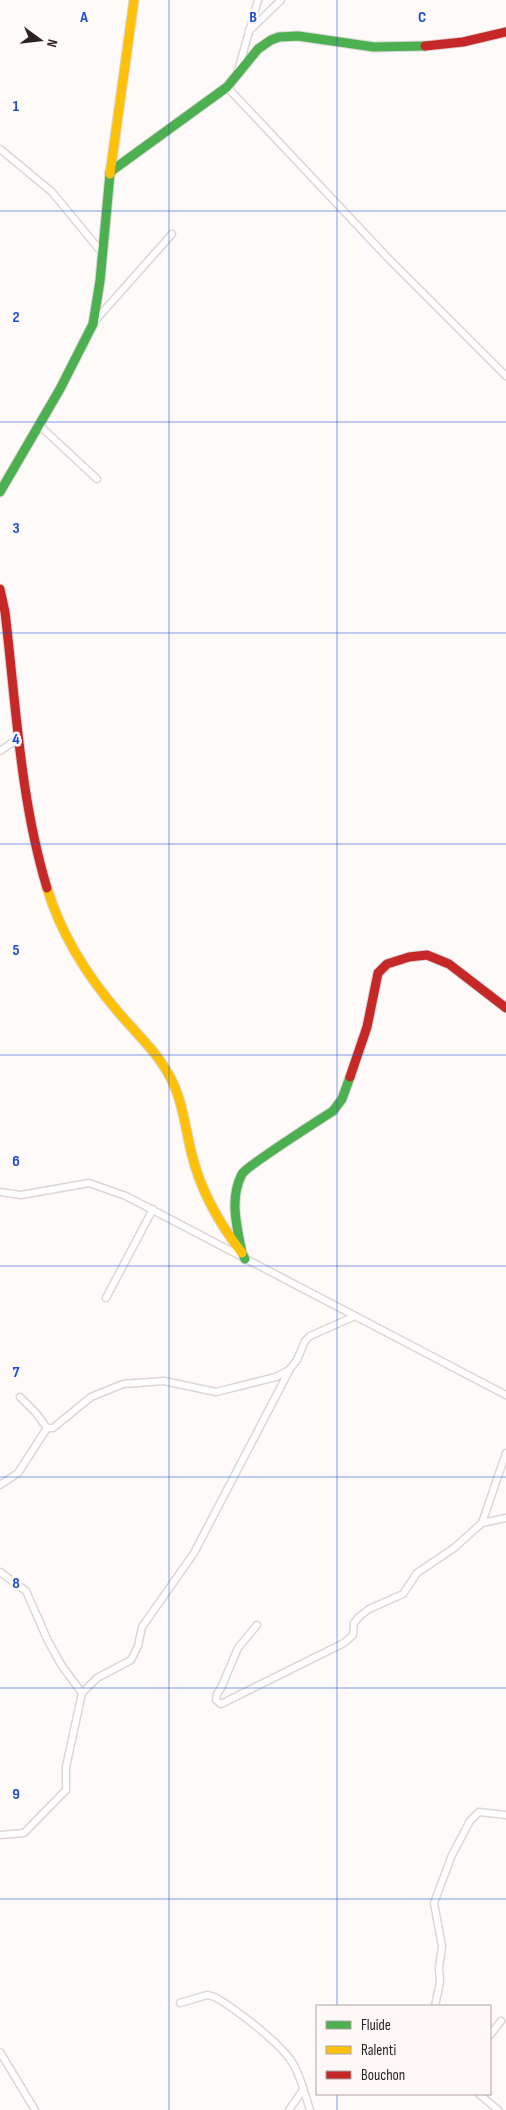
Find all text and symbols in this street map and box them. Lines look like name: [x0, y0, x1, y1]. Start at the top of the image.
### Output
text: A: [79, 8, 88, 27]
text: B: [249, 8, 257, 27]
text: C: [418, 8, 426, 27]
north arrow: [15, 15, 65, 65]
text: N: [43, 37, 61, 49]
text: 1: [13, 97, 20, 116]
text: 2: [12, 308, 20, 327]
text: 3: [12, 519, 20, 538]
text: 4: [12, 730, 20, 749]
text: 5: [12, 941, 20, 960]
text: 6: [12, 1152, 20, 1171]
text: 7: [13, 1363, 20, 1382]
text: 8: [12, 1574, 20, 1593]
text: 9: [12, 1785, 20, 1804]
legend: [316, 2005, 491, 2095]
text: Fluide: [361, 2016, 391, 2035]
text: Ralenti: [361, 2041, 396, 2060]
text: Bouchon: [361, 2066, 405, 2085]

